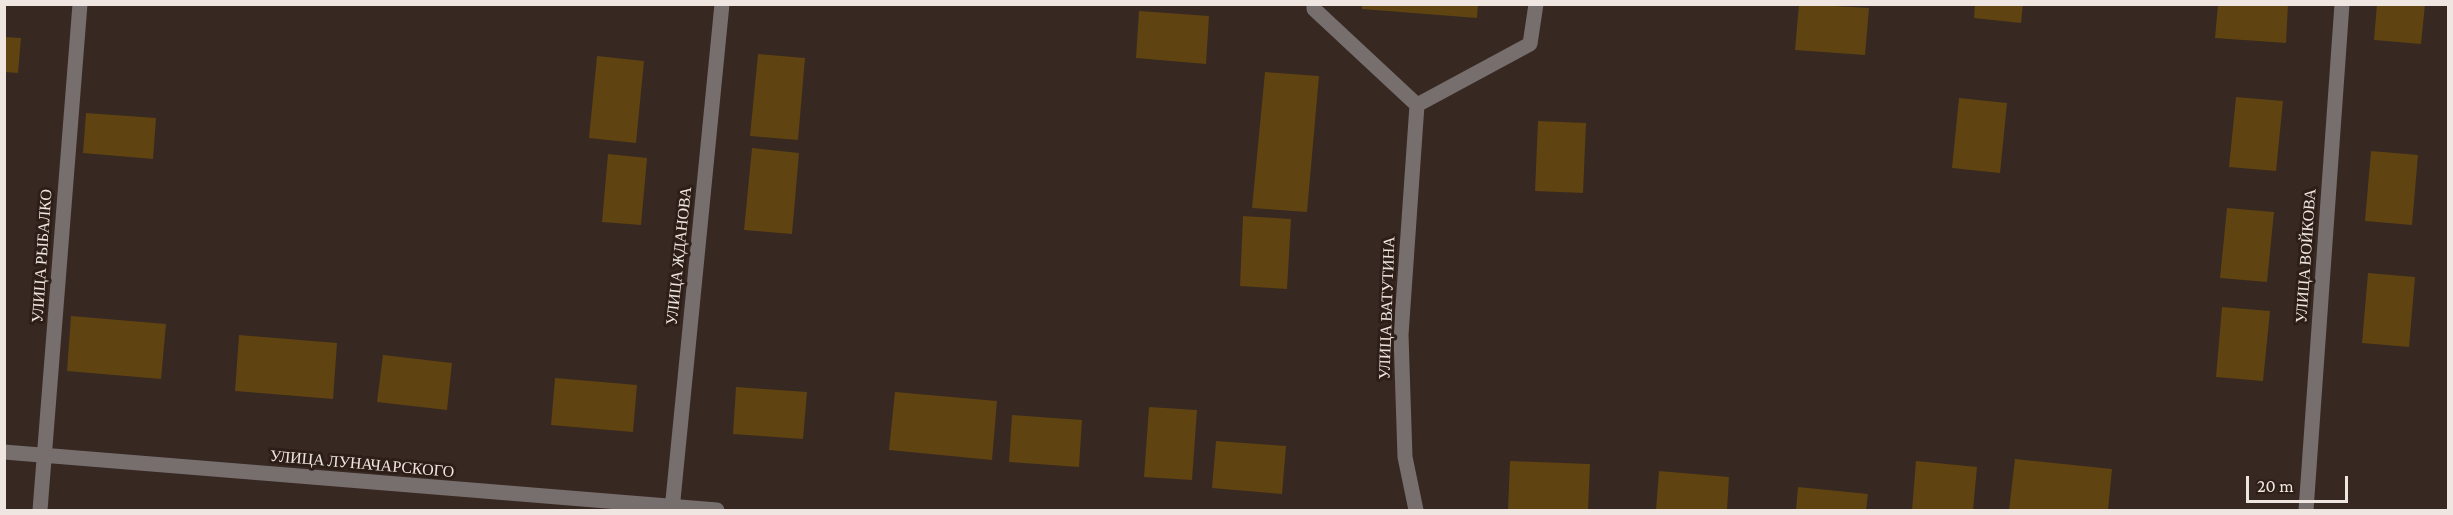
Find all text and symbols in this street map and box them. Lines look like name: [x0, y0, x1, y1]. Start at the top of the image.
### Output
street label: УЛИЦА ЖДАНОВА: [662, 186, 696, 326]
street label: УЛИЦА РЫБАЛКО: [28, 188, 56, 324]
street label: УЛИЦА ВОЙКОВА: [2292, 188, 2320, 324]
street label: УЛИЦА ВАТУТИНА: [1375, 236, 1399, 380]
street label: УЛИЦА ЛУНАЧАРСКОГО: [269, 446, 455, 482]
scale bar: [2249, 464, 2351, 502]
text: 20 m: [2257, 476, 2294, 496]

